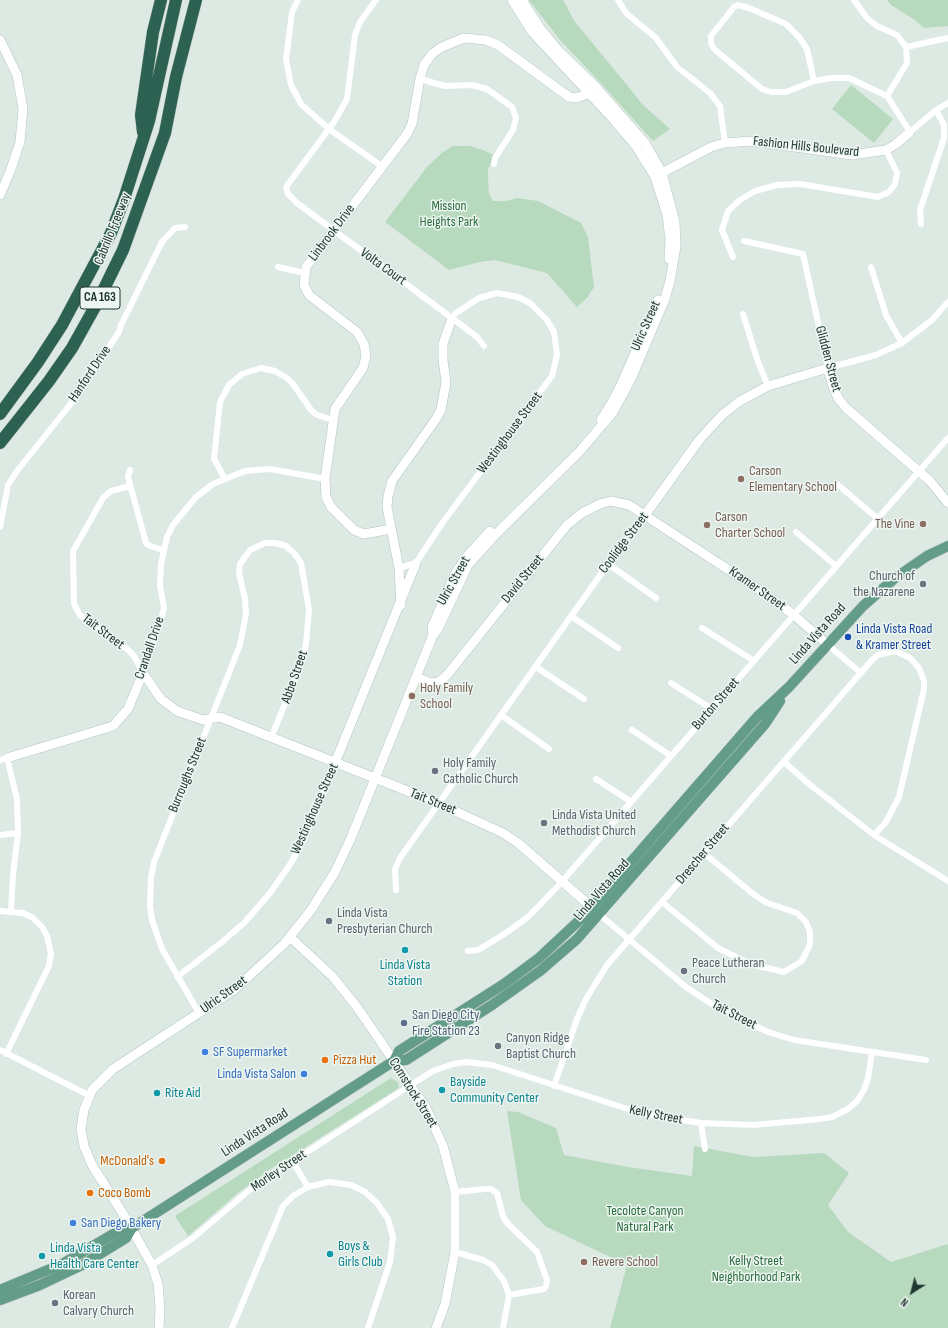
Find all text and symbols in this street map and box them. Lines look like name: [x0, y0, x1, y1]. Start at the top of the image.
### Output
street label: Fashion Hills Boulevard: [752, 133, 860, 161]
street label: Cabrillo Freeway: [91, 190, 135, 268]
park label: Mission Heights Park: [420, 198, 478, 230]
street label: Linbrook Drive: [305, 201, 359, 265]
street label: Volta Court: [357, 245, 409, 289]
road number: CA 163: [80, 287, 120, 309]
street label: Ulric Street: [627, 298, 665, 354]
street label: Glidden Street: [811, 324, 845, 394]
street label: Hanford Drive: [65, 343, 115, 405]
street label: Westinghouse Street: [474, 389, 546, 477]
place label: Carson Elementary School: [749, 463, 837, 496]
marker: Carson Elementary School: [736, 474, 746, 484]
street label: Coolidge Street: [595, 509, 653, 577]
place label: Carson Charter School: [715, 509, 785, 542]
place label: The Vine: [875, 516, 915, 532]
marker: The Vine: [918, 519, 928, 529]
marker: Carson Charter School: [702, 520, 712, 530]
street label: David Street: [498, 551, 548, 607]
street label: Ulric Street: [434, 554, 474, 608]
street label: Kramer Street: [725, 563, 789, 615]
place label: Church of the Nazarene: [853, 568, 915, 600]
marker: Church of the Nazarene: [918, 579, 928, 589]
street label: Linda Vista Road: [786, 600, 850, 668]
street label: Tait Street: [78, 611, 128, 653]
street label: Crandall Drive: [131, 615, 169, 681]
place label: Linda Vista Road & Kramer Street: [856, 621, 932, 654]
marker: Linda Vista Road & Kramer Street: [843, 632, 853, 642]
street label: Abbe Street: [278, 648, 312, 706]
street label: Burton Street: [689, 674, 743, 734]
place label: Holy Family School: [420, 680, 473, 712]
marker: Holy Family School: [407, 691, 417, 701]
street label: Burroughs Street: [165, 735, 211, 815]
place label: Holy Family Catholic Church: [443, 755, 518, 788]
street label: Westinghouse Street: [287, 761, 343, 857]
marker: Holy Family Catholic Church: [430, 766, 440, 776]
street label: Tait Street: [407, 785, 459, 819]
place label: Linda Vista United Methodist Church: [552, 807, 636, 840]
marker: Linda Vista United Methodist Church: [539, 818, 549, 828]
street label: Drescher Street: [673, 820, 733, 888]
street label: Linda Vista Road: [571, 856, 633, 924]
place label: Linda Vista Presbyterian Church: [337, 905, 433, 938]
marker: Linda Vista Presbyterian Church: [324, 916, 334, 926]
marker: Linda Vista Station: [400, 945, 410, 955]
place label: Peace Lutheran Church: [692, 955, 764, 988]
place label: Linda Vista Station: [380, 957, 430, 990]
marker: Peace Lutheran Church: [679, 966, 689, 976]
street label: Ulric Street: [197, 972, 251, 1018]
street label: Tait Street: [708, 996, 760, 1034]
place label: San Diego City Fire Station 23: [412, 1007, 480, 1040]
marker: San Diego City Fire Station 23: [399, 1018, 409, 1028]
place label: Canyon Ridge Baptist Church: [506, 1030, 576, 1062]
marker: Canyon Ridge Baptist Church: [493, 1041, 503, 1051]
place label: SF Supermarket: [213, 1044, 287, 1060]
marker: SF Supermarket: [200, 1047, 210, 1057]
place label: Pizza Hut: [333, 1052, 376, 1068]
marker: Pizza Hut: [320, 1055, 330, 1065]
street label: Comstock Street: [385, 1055, 441, 1131]
place label: Linda Vista Salon: [217, 1066, 296, 1082]
marker: Linda Vista Salon: [299, 1069, 309, 1079]
place label: Bayside Community Center: [450, 1074, 539, 1106]
place label: Rite Aid: [165, 1085, 201, 1101]
marker: Bayside Community Center: [437, 1085, 447, 1095]
marker: Rite Aid: [152, 1088, 162, 1098]
street label: Kelly Street: [628, 1102, 684, 1128]
street label: Linda Vista Road: [218, 1105, 292, 1161]
street label: Morley Street: [248, 1146, 310, 1196]
place label: McDonald's: [100, 1153, 154, 1169]
marker: McDonald's: [157, 1156, 167, 1166]
place label: Coco Bomb: [98, 1185, 151, 1201]
marker: Coco Bomb: [85, 1188, 95, 1198]
park label: Tecolote Canyon Natural Park: [606, 1203, 684, 1236]
place label: San Diego Bakery: [81, 1215, 161, 1231]
marker: San Diego Bakery: [68, 1218, 78, 1228]
place label: Boys & Girls Club: [338, 1238, 383, 1270]
place label: Linda Vista Health Care Center: [50, 1240, 139, 1272]
marker: Boys & Girls Club: [325, 1249, 335, 1259]
marker: Linda Vista Health Care Center: [37, 1251, 47, 1261]
park label: Kelly Street Neighborhood Park: [712, 1253, 800, 1286]
place label: Revere School: [592, 1254, 658, 1270]
marker: Revere School: [579, 1257, 589, 1267]
north arrow: [892, 1272, 932, 1312]
place label: Korean Calvary Church: [63, 1287, 134, 1320]
text: N: [898, 1295, 911, 1309]
marker: Korean Calvary Church: [50, 1298, 60, 1308]

